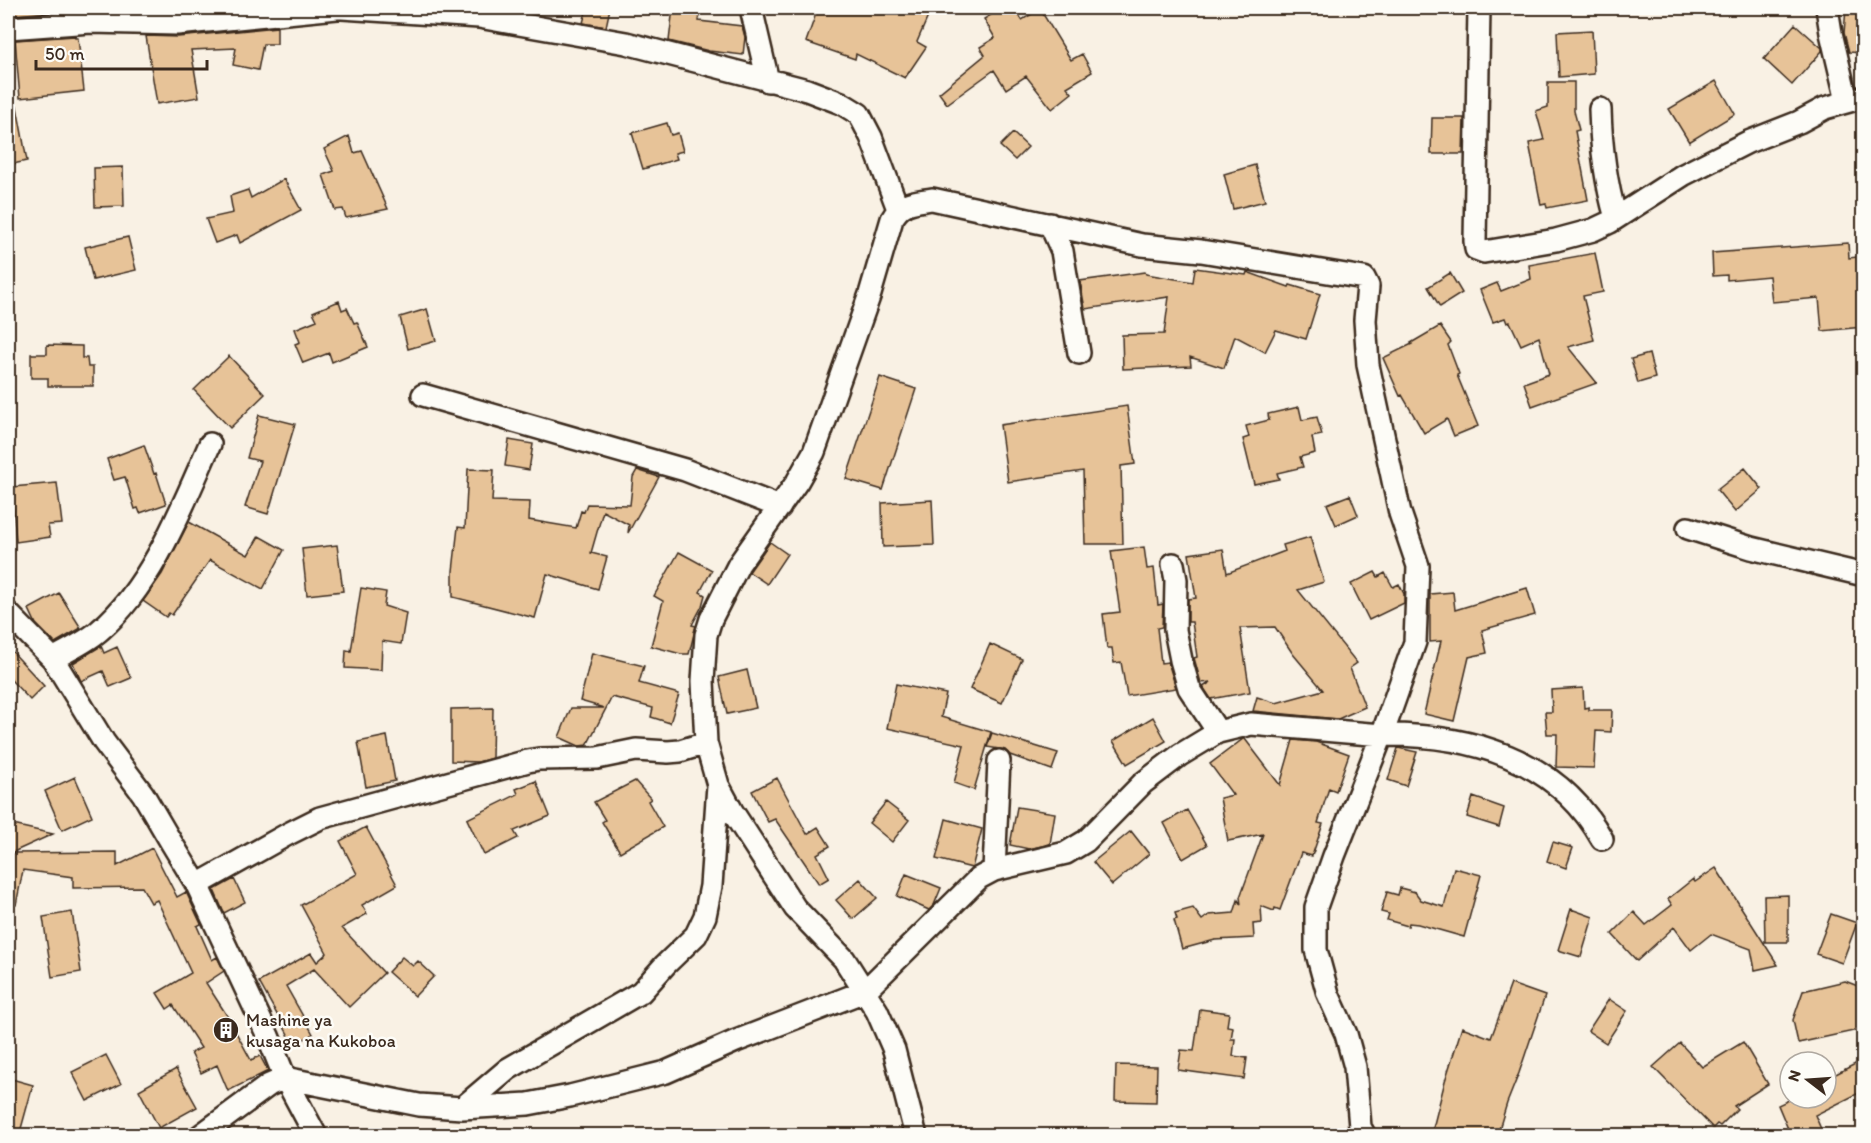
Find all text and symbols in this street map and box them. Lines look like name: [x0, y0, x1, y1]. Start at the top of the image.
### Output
scale bar: [36, 33, 207, 71]
text: 50 m: [45, 43, 85, 65]
place label: Mashine ya kusaga na Kukoboa: [246, 1009, 396, 1052]
building icon: Mashine ya kusaga na Kukoboa: [211, 1015, 241, 1045]
north arrow: [1778, 1050, 1838, 1110]
text: N: [1783, 1068, 1805, 1084]

